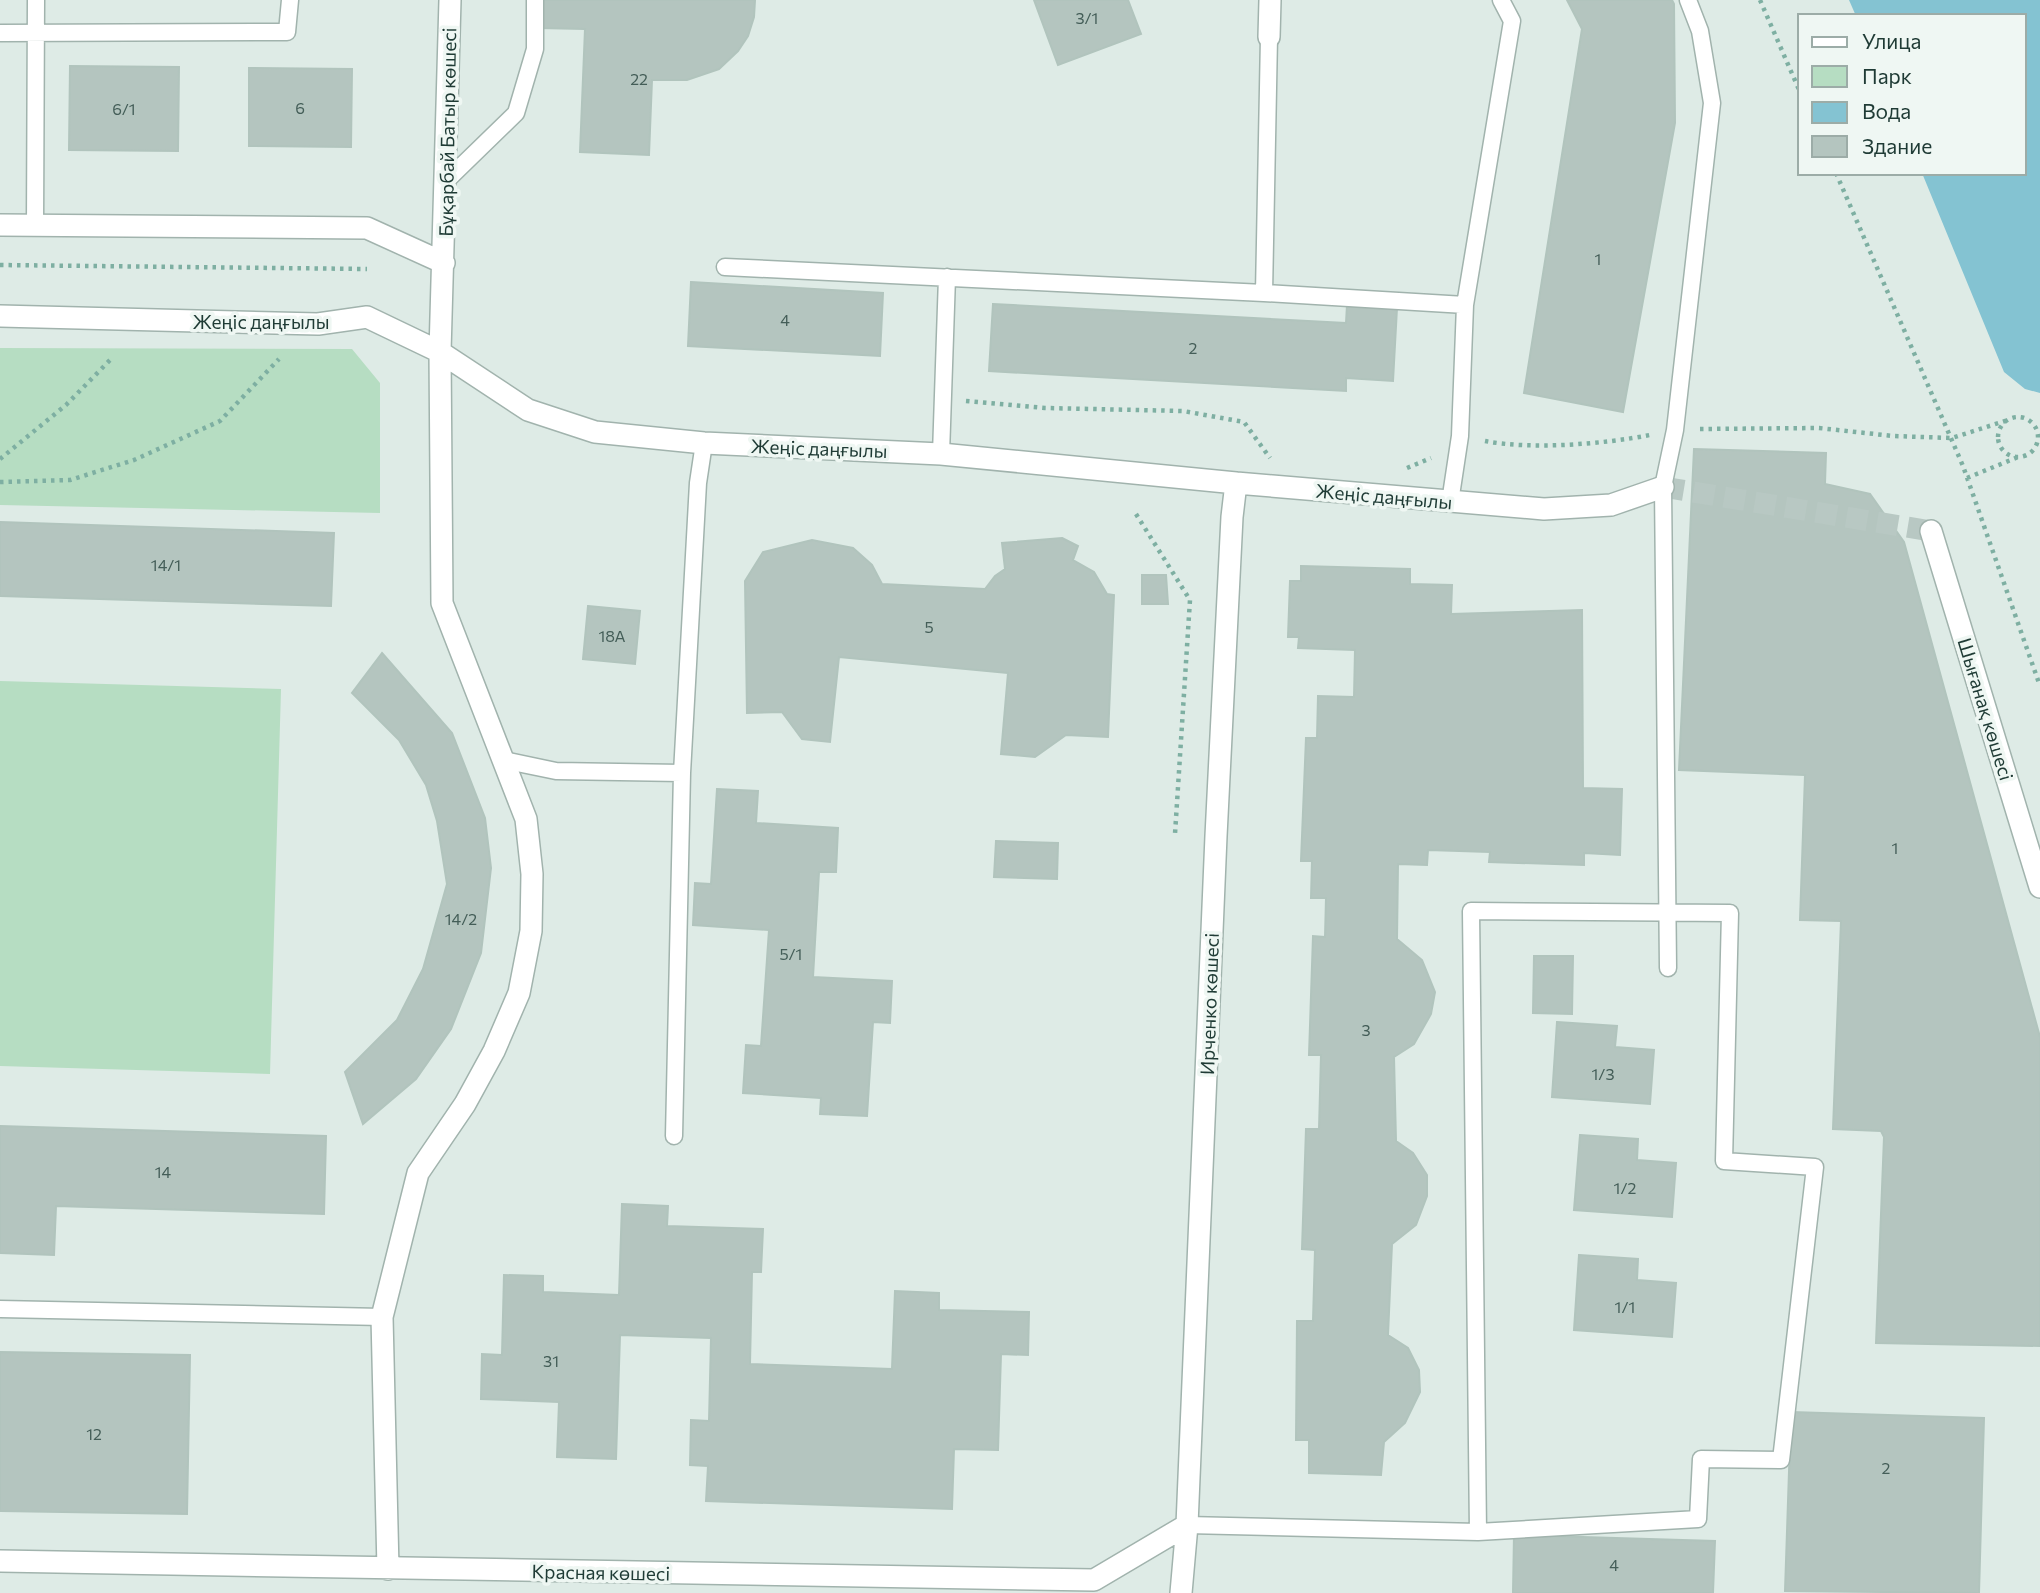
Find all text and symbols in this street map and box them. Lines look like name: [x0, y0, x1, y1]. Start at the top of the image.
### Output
house number: 3/1: [1076, 8, 1098, 27]
legend: [1798, 14, 2026, 175]
street label: Бұқарбай Батыр көшесі: [434, 27, 460, 237]
text: Улица: [1862, 28, 1921, 53]
text: Парк: [1862, 63, 1912, 88]
house number: 22: [630, 69, 648, 88]
house number: 6: [295, 98, 305, 117]
text: Вода: [1862, 98, 1911, 123]
house number: 6/1: [112, 99, 136, 118]
text: Здание: [1862, 133, 1932, 158]
house number: 1: [1595, 249, 1601, 268]
street label: Жеңіс даңғылы: [192, 310, 330, 333]
house number: 4: [780, 310, 790, 329]
house number: 2: [1189, 338, 1198, 357]
street label: Жеңіс даңғылы: [750, 434, 888, 462]
street label: Жеңіс даңғылы: [1315, 479, 1453, 513]
house number: 14/1: [151, 555, 181, 574]
house number: 5: [924, 617, 934, 636]
house number: 18А: [598, 626, 626, 645]
street label: Шығанақ көшесі: [1953, 635, 2019, 783]
house number: 1: [1892, 838, 1898, 857]
house number: 14/2: [445, 909, 477, 928]
street label: Ирченко көшесі: [1195, 933, 1223, 1075]
house number: 5/1: [780, 944, 802, 963]
house number: 3: [1361, 1020, 1371, 1039]
house number: 1/3: [1591, 1064, 1615, 1083]
house number: 14: [155, 1162, 172, 1181]
house number: 1/2: [1614, 1178, 1637, 1197]
house number: 1/1: [1615, 1297, 1635, 1316]
house number: 31: [543, 1351, 559, 1370]
house number: 12: [86, 1424, 102, 1443]
house number: 2: [1882, 1458, 1891, 1477]
house number: 4: [1609, 1555, 1619, 1574]
street label: Красная көшесі: [532, 1559, 670, 1585]

